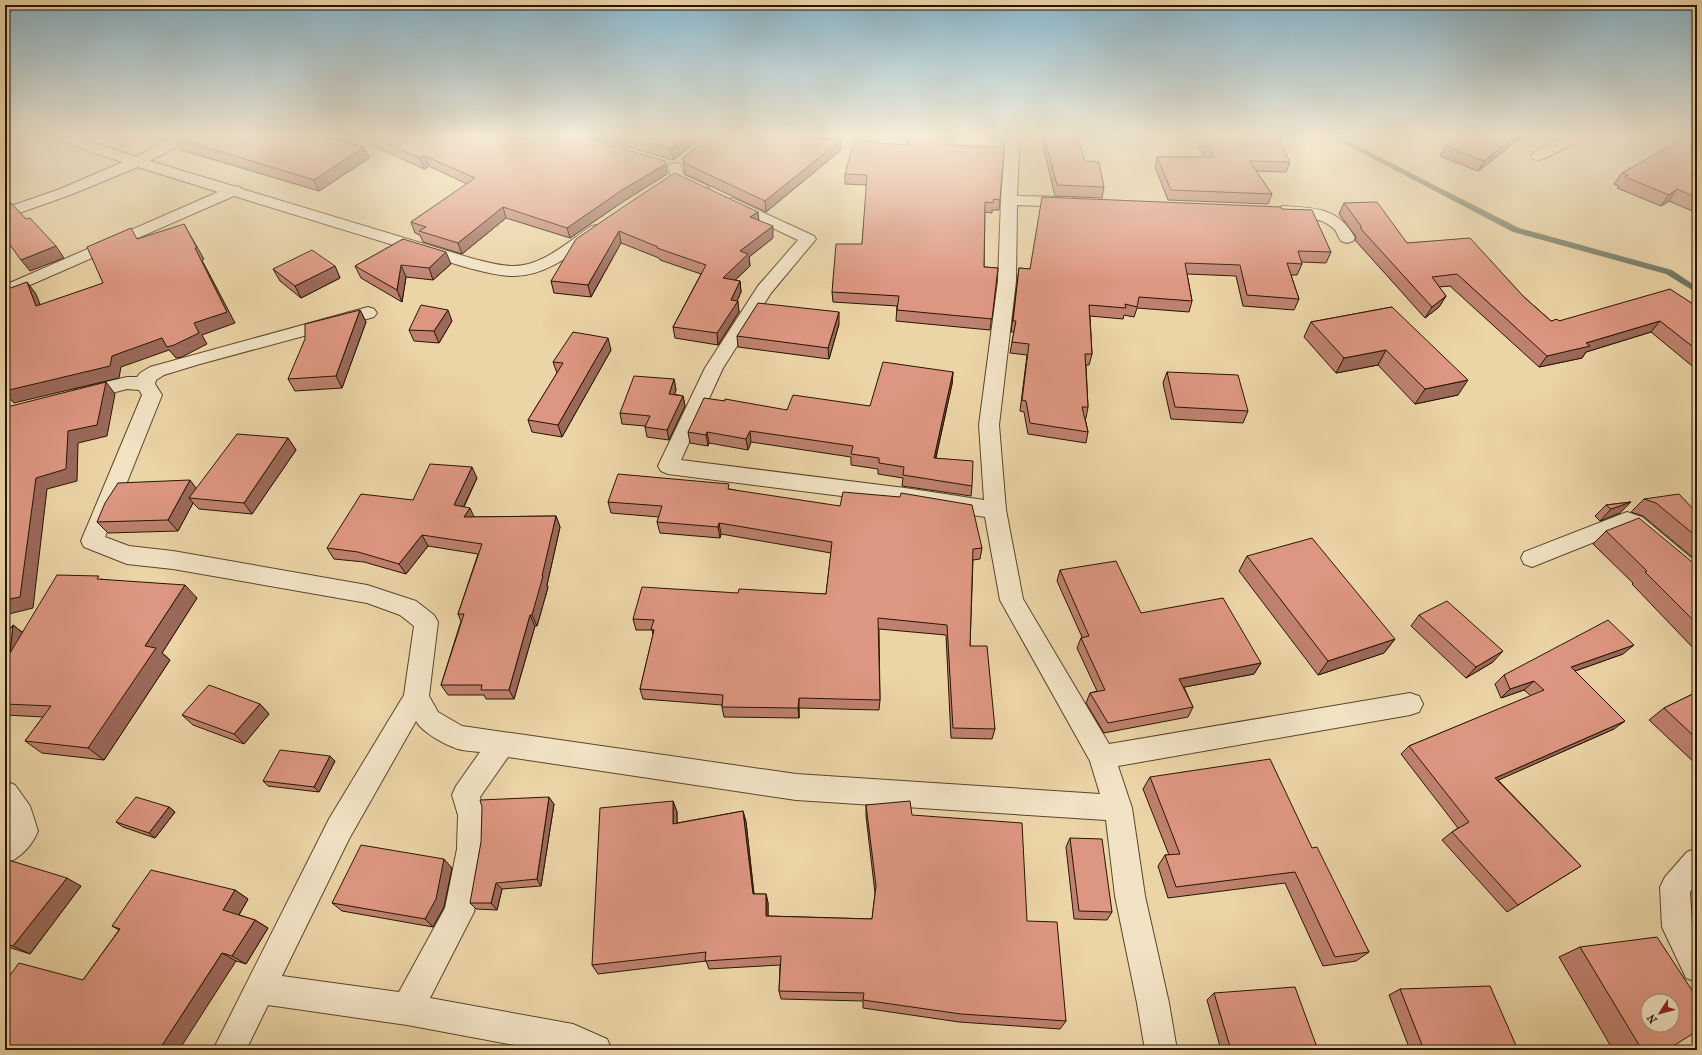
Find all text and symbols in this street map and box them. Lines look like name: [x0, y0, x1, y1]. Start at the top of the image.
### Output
north arrow: [1640, 993, 1680, 1033]
text: N: [1644, 1011, 1660, 1026]

